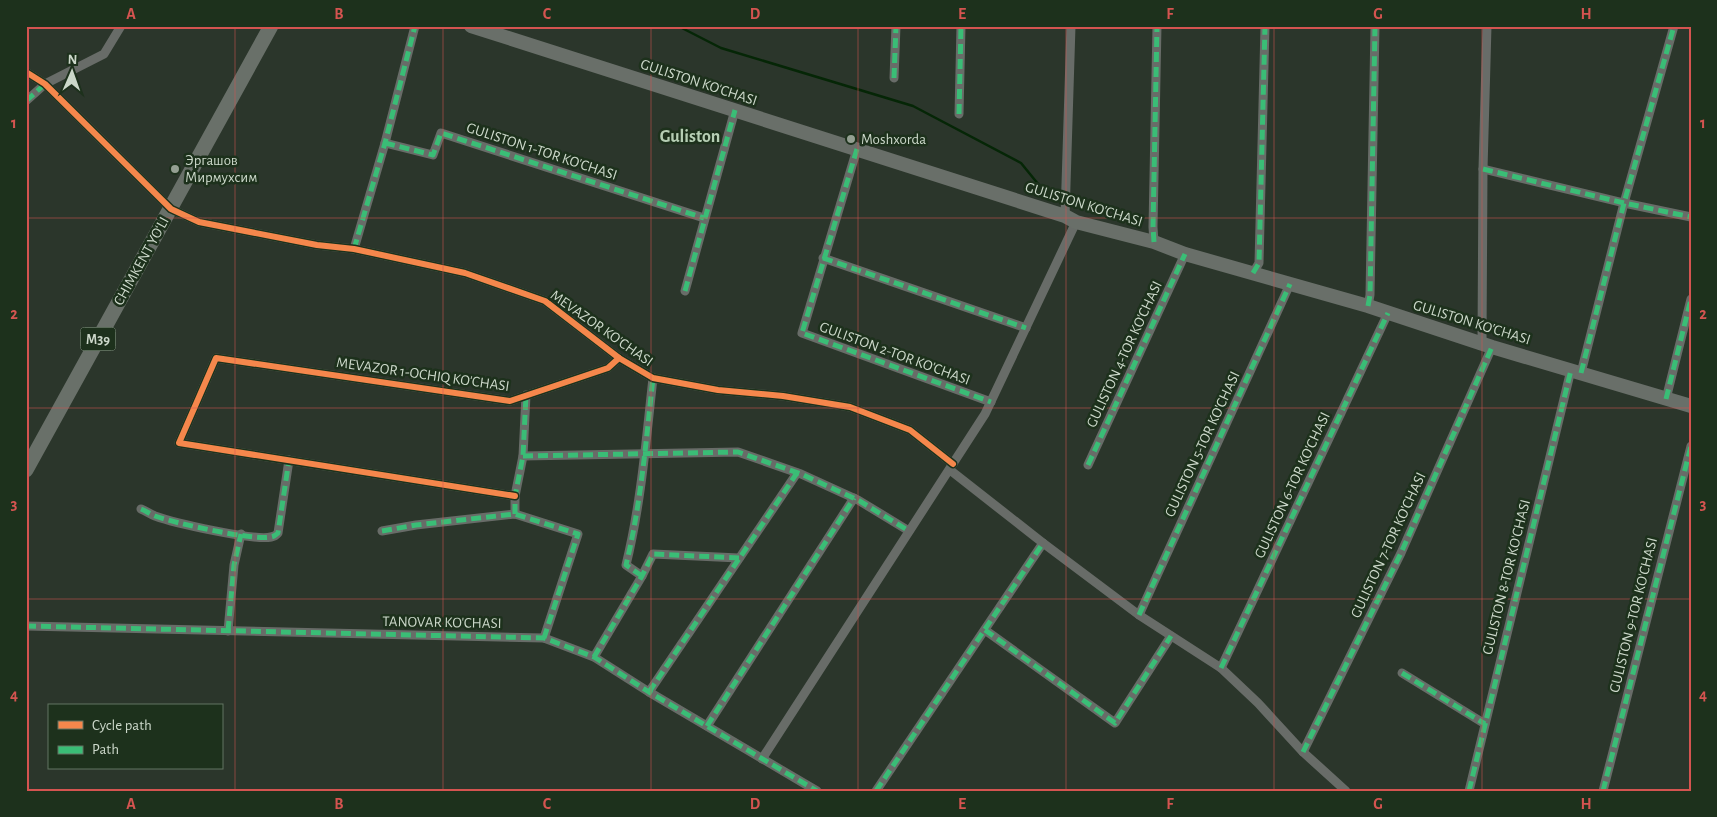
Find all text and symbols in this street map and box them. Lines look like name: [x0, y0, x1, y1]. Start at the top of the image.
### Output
text: A: [126, 6, 136, 22]
text: B: [334, 6, 344, 22]
text: C: [543, 6, 552, 22]
text: D: [750, 6, 761, 22]
text: E: [958, 6, 966, 22]
text: F: [1166, 6, 1174, 22]
text: G: [1373, 6, 1383, 22]
text: H: [1580, 6, 1592, 22]
north arrow: [48, 48, 98, 98]
text: N: [67, 53, 78, 67]
street label: GULISTON KO'CHASI: [639, 57, 759, 108]
text: 1: [11, 115, 17, 131]
text: 1: [1700, 115, 1706, 131]
street label: GULISTON 1-TOR KO'CHASI: [465, 120, 619, 183]
district label: Guliston: [660, 128, 720, 146]
place label: Moshxorda: [861, 132, 926, 147]
marker: Moshxorda: [845, 133, 857, 145]
place label: Эргашов Мирмухсим: [185, 153, 257, 185]
marker: Эргашов Мирмухсим: [169, 163, 181, 175]
street label: GULISTON KO'CHASI: [1023, 180, 1144, 229]
street label: CHIMKENT YO‘LI: [111, 214, 172, 308]
street label: GULISTON 4-TOR KO'CHASI: [1084, 279, 1165, 430]
street label: MEVAZOR KO'CHASI: [548, 287, 656, 369]
street label: GULISTON KO'CHASI: [1411, 298, 1532, 347]
text: 2: [10, 306, 18, 322]
text: 2: [1699, 306, 1707, 322]
street label: GULISTON 2-TOR KO'CHASI: [817, 319, 972, 388]
road number: M39: [80, 328, 116, 350]
street label: MEVAZOR 1-OCHIQ KO'CHASI: [335, 355, 510, 394]
street label: GULISTON 5-TOR KO'CHASI: [1162, 369, 1243, 519]
street label: GULISTON 6-TOR KO'CHASI: [1252, 410, 1333, 561]
street label: GULISTON 7-TOR KO'CHASI: [1348, 470, 1429, 620]
text: 3: [11, 496, 18, 512]
text: 3: [1700, 496, 1707, 512]
street label: GULISTON 8-TOR KO'CHASI: [1480, 498, 1533, 656]
street label: GULISTON 9-TOR KO'CHASI: [1607, 536, 1660, 694]
street label: TANOVAR KO'CHASI: [382, 614, 502, 631]
text: 4: [10, 687, 18, 703]
text: 4: [1699, 687, 1707, 703]
legend: [48, 704, 222, 770]
text: Cycle path: [92, 718, 152, 733]
text: Path: [92, 742, 119, 757]
text: A: [126, 796, 136, 812]
text: B: [334, 796, 344, 812]
text: C: [543, 796, 552, 812]
text: D: [750, 796, 761, 812]
text: E: [958, 796, 966, 812]
text: F: [1166, 796, 1174, 812]
text: G: [1373, 796, 1383, 812]
text: H: [1580, 796, 1592, 812]

